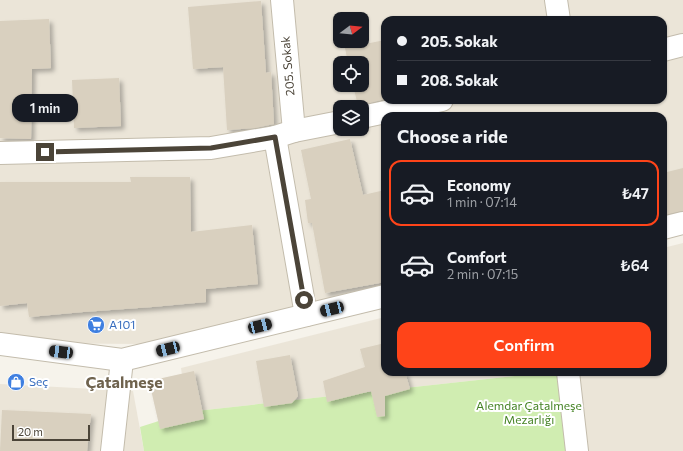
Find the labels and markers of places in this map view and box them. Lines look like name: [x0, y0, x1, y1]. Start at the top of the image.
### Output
supermarket icon: A101: [86, 315, 106, 335]
place label: A101: [109, 317, 135, 331]
shop icon: Seç: [6, 372, 26, 392]
place label: Seç: [29, 374, 48, 388]

